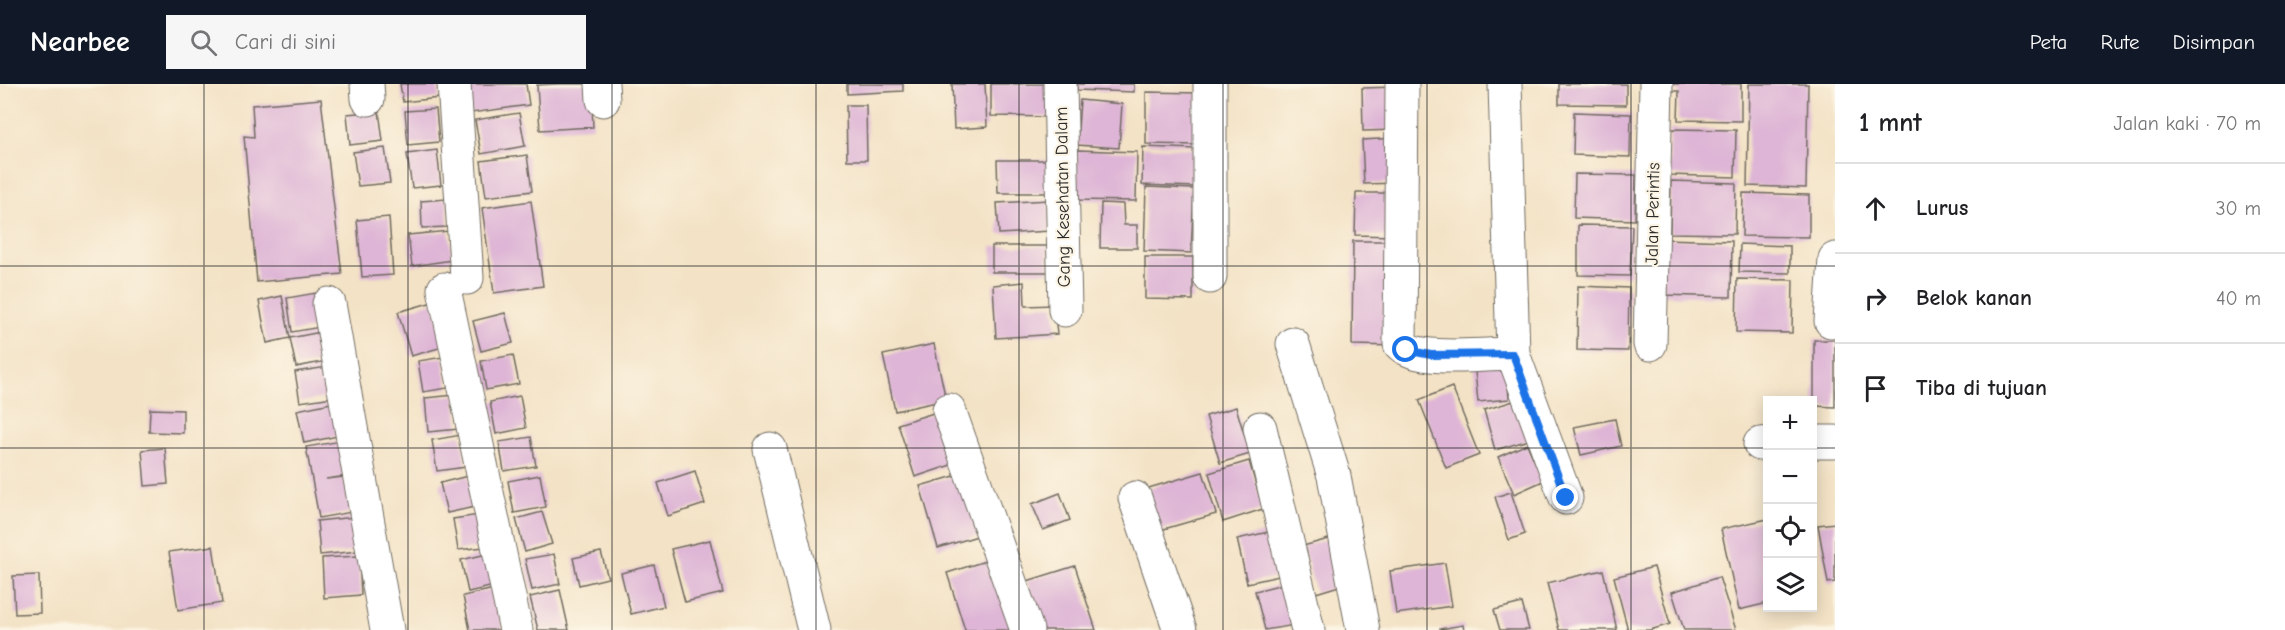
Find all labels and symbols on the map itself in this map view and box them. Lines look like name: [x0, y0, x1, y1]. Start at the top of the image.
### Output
street label: Gang Kesehatan Dalam: [1051, 106, 1075, 288]
street label: Jalan Perintis: [1642, 162, 1664, 266]
route start: [1392, 336, 1418, 362]
route end: [1552, 484, 1578, 510]

